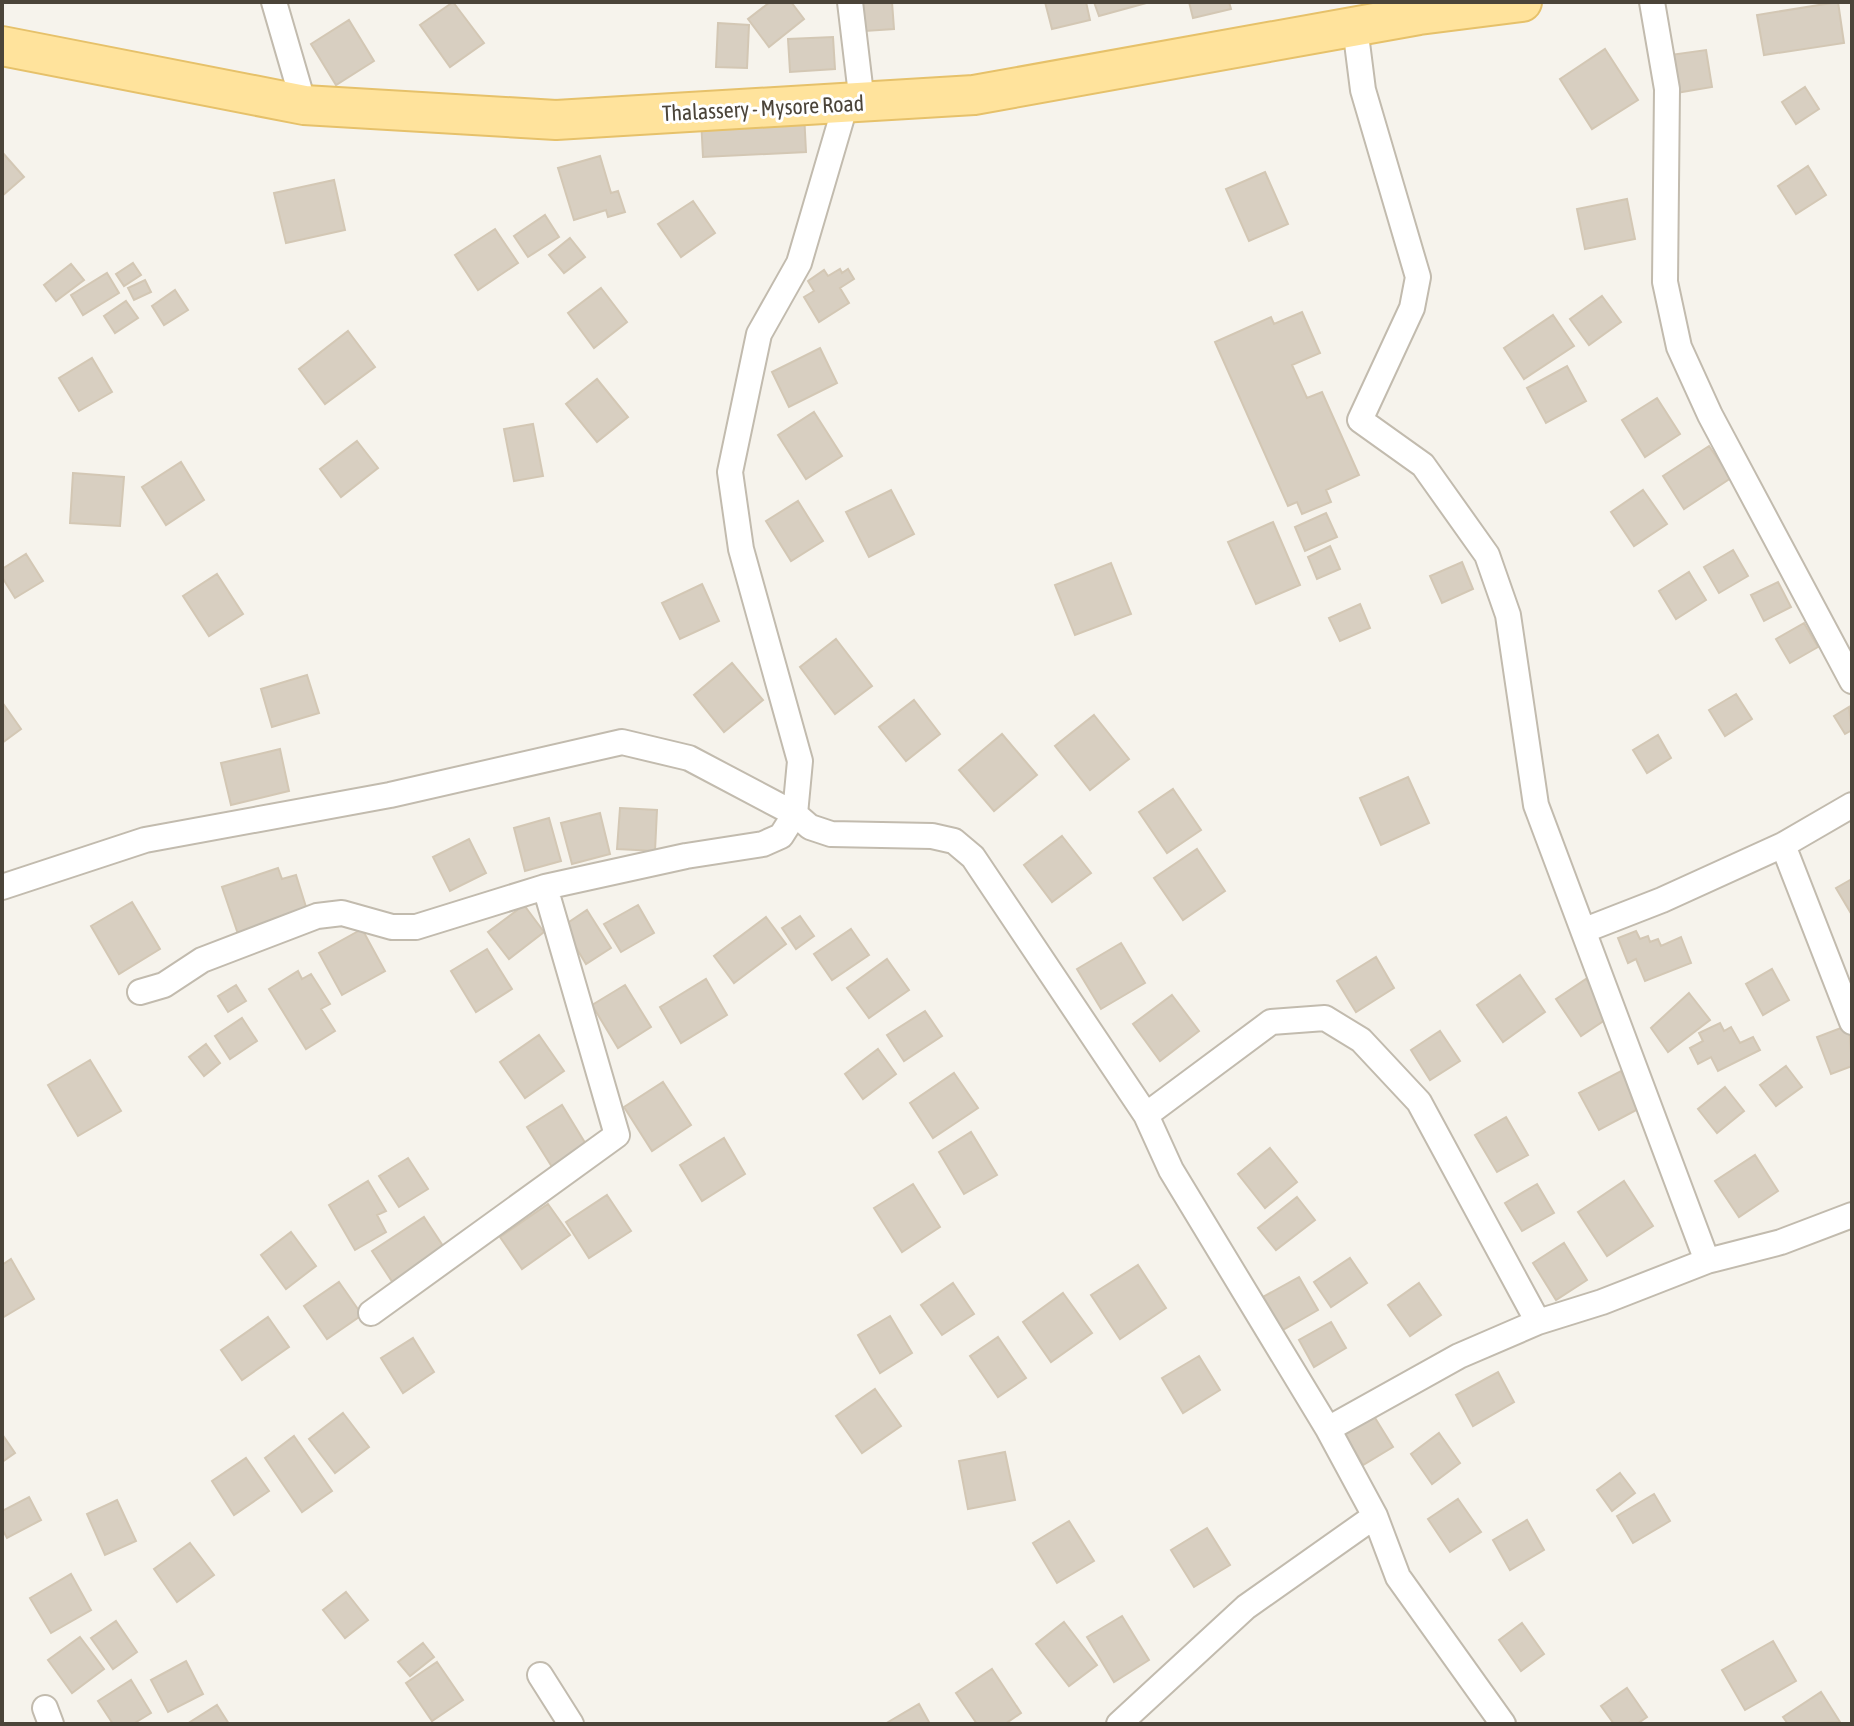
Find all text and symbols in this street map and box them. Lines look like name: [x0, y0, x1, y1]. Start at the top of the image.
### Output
street label: Thalassery - Mysore Road: [661, 90, 865, 126]

